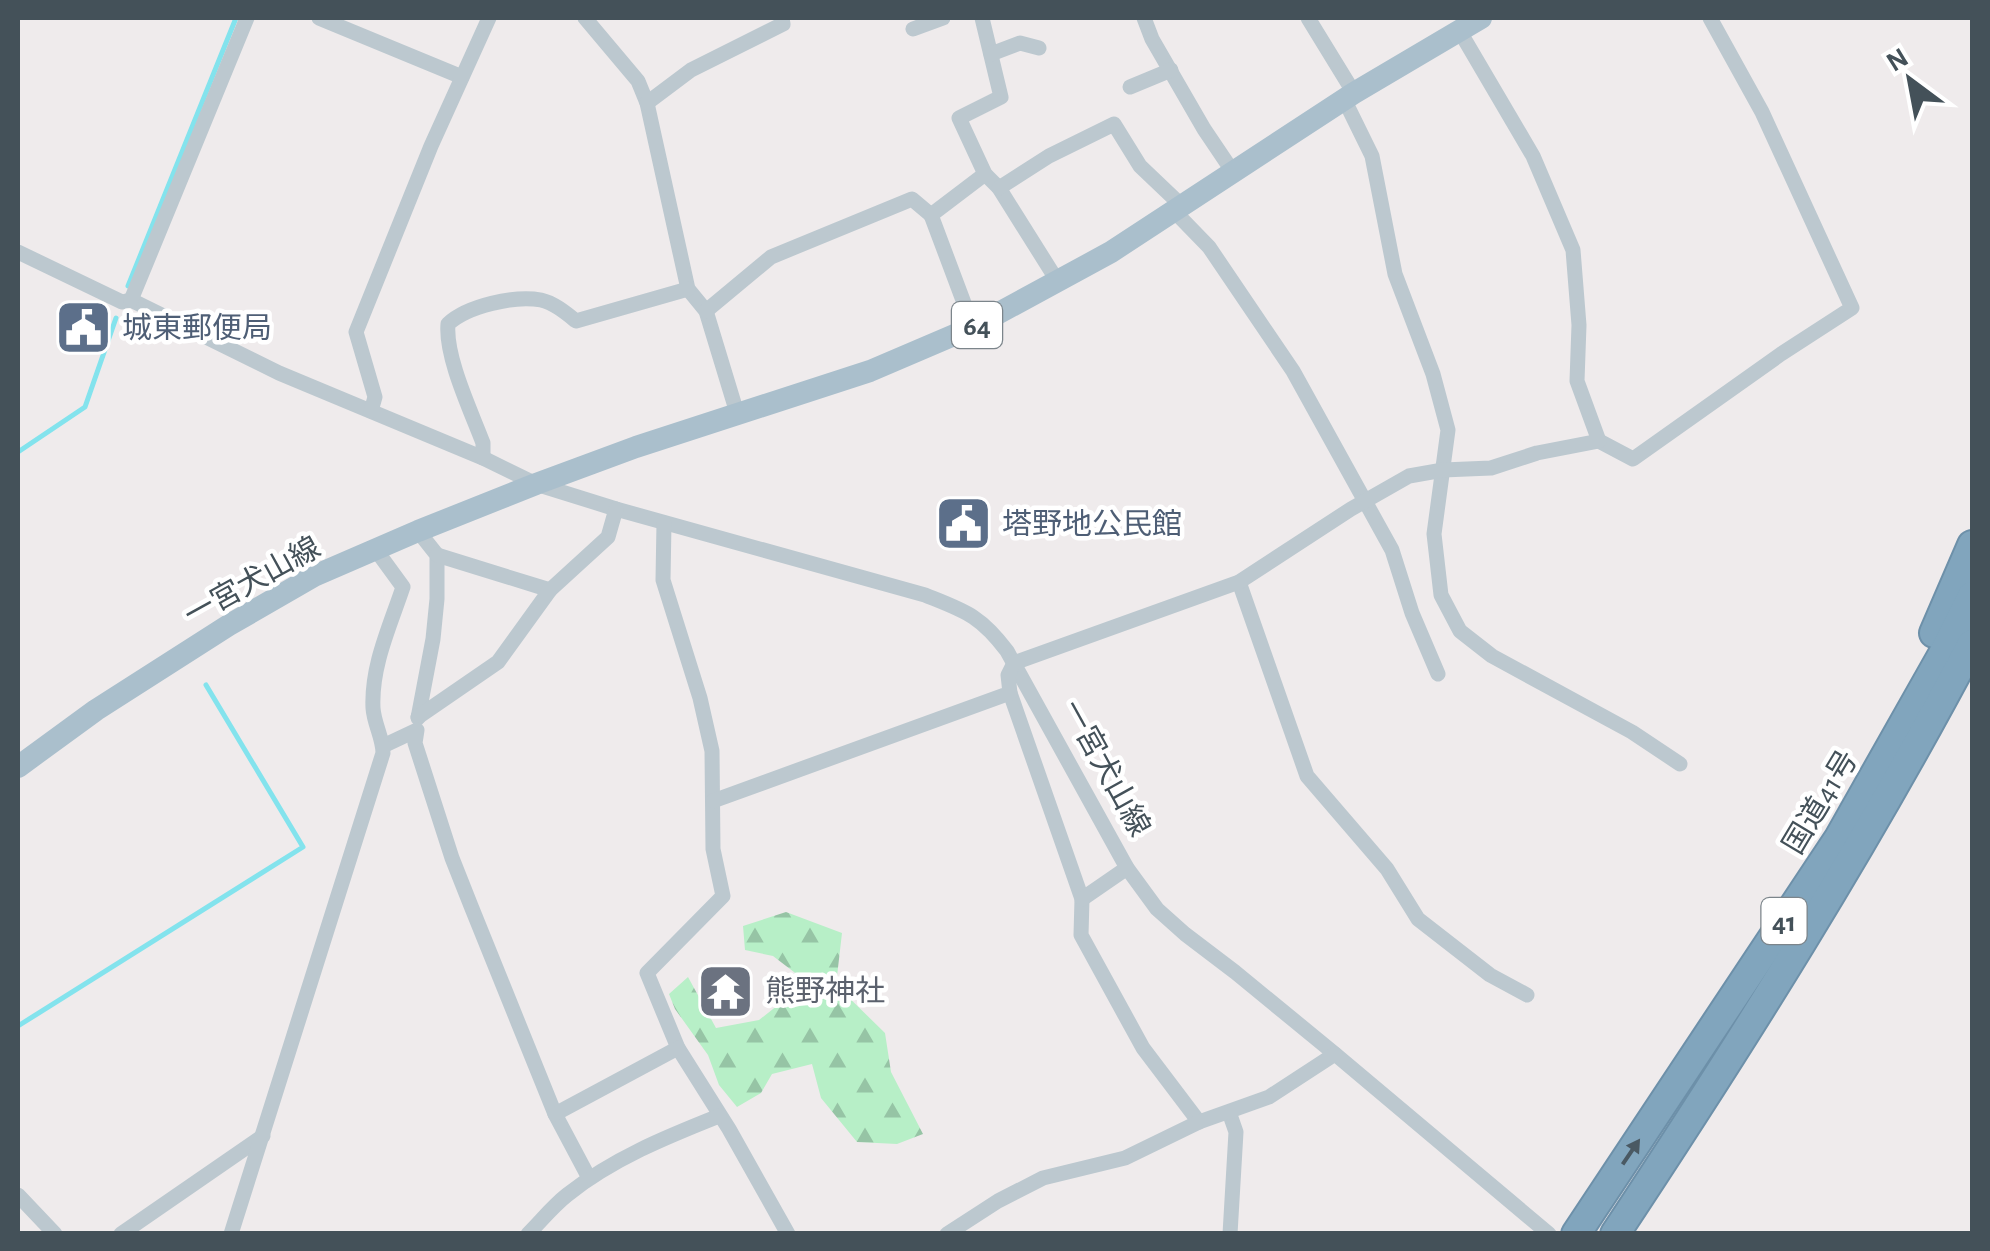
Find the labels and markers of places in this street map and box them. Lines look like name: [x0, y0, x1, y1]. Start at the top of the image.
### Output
public building icon: 城東郵便局: [53, 298, 113, 358]
place label: 城東郵便局: [122, 312, 272, 344]
public building icon: 塔野地公民館: [933, 494, 993, 554]
place label: 塔野地公民館: [1002, 508, 1182, 540]
temple icon: 熊野神社: [696, 961, 756, 1021]
place label: 熊野神社: [765, 975, 885, 1007]

